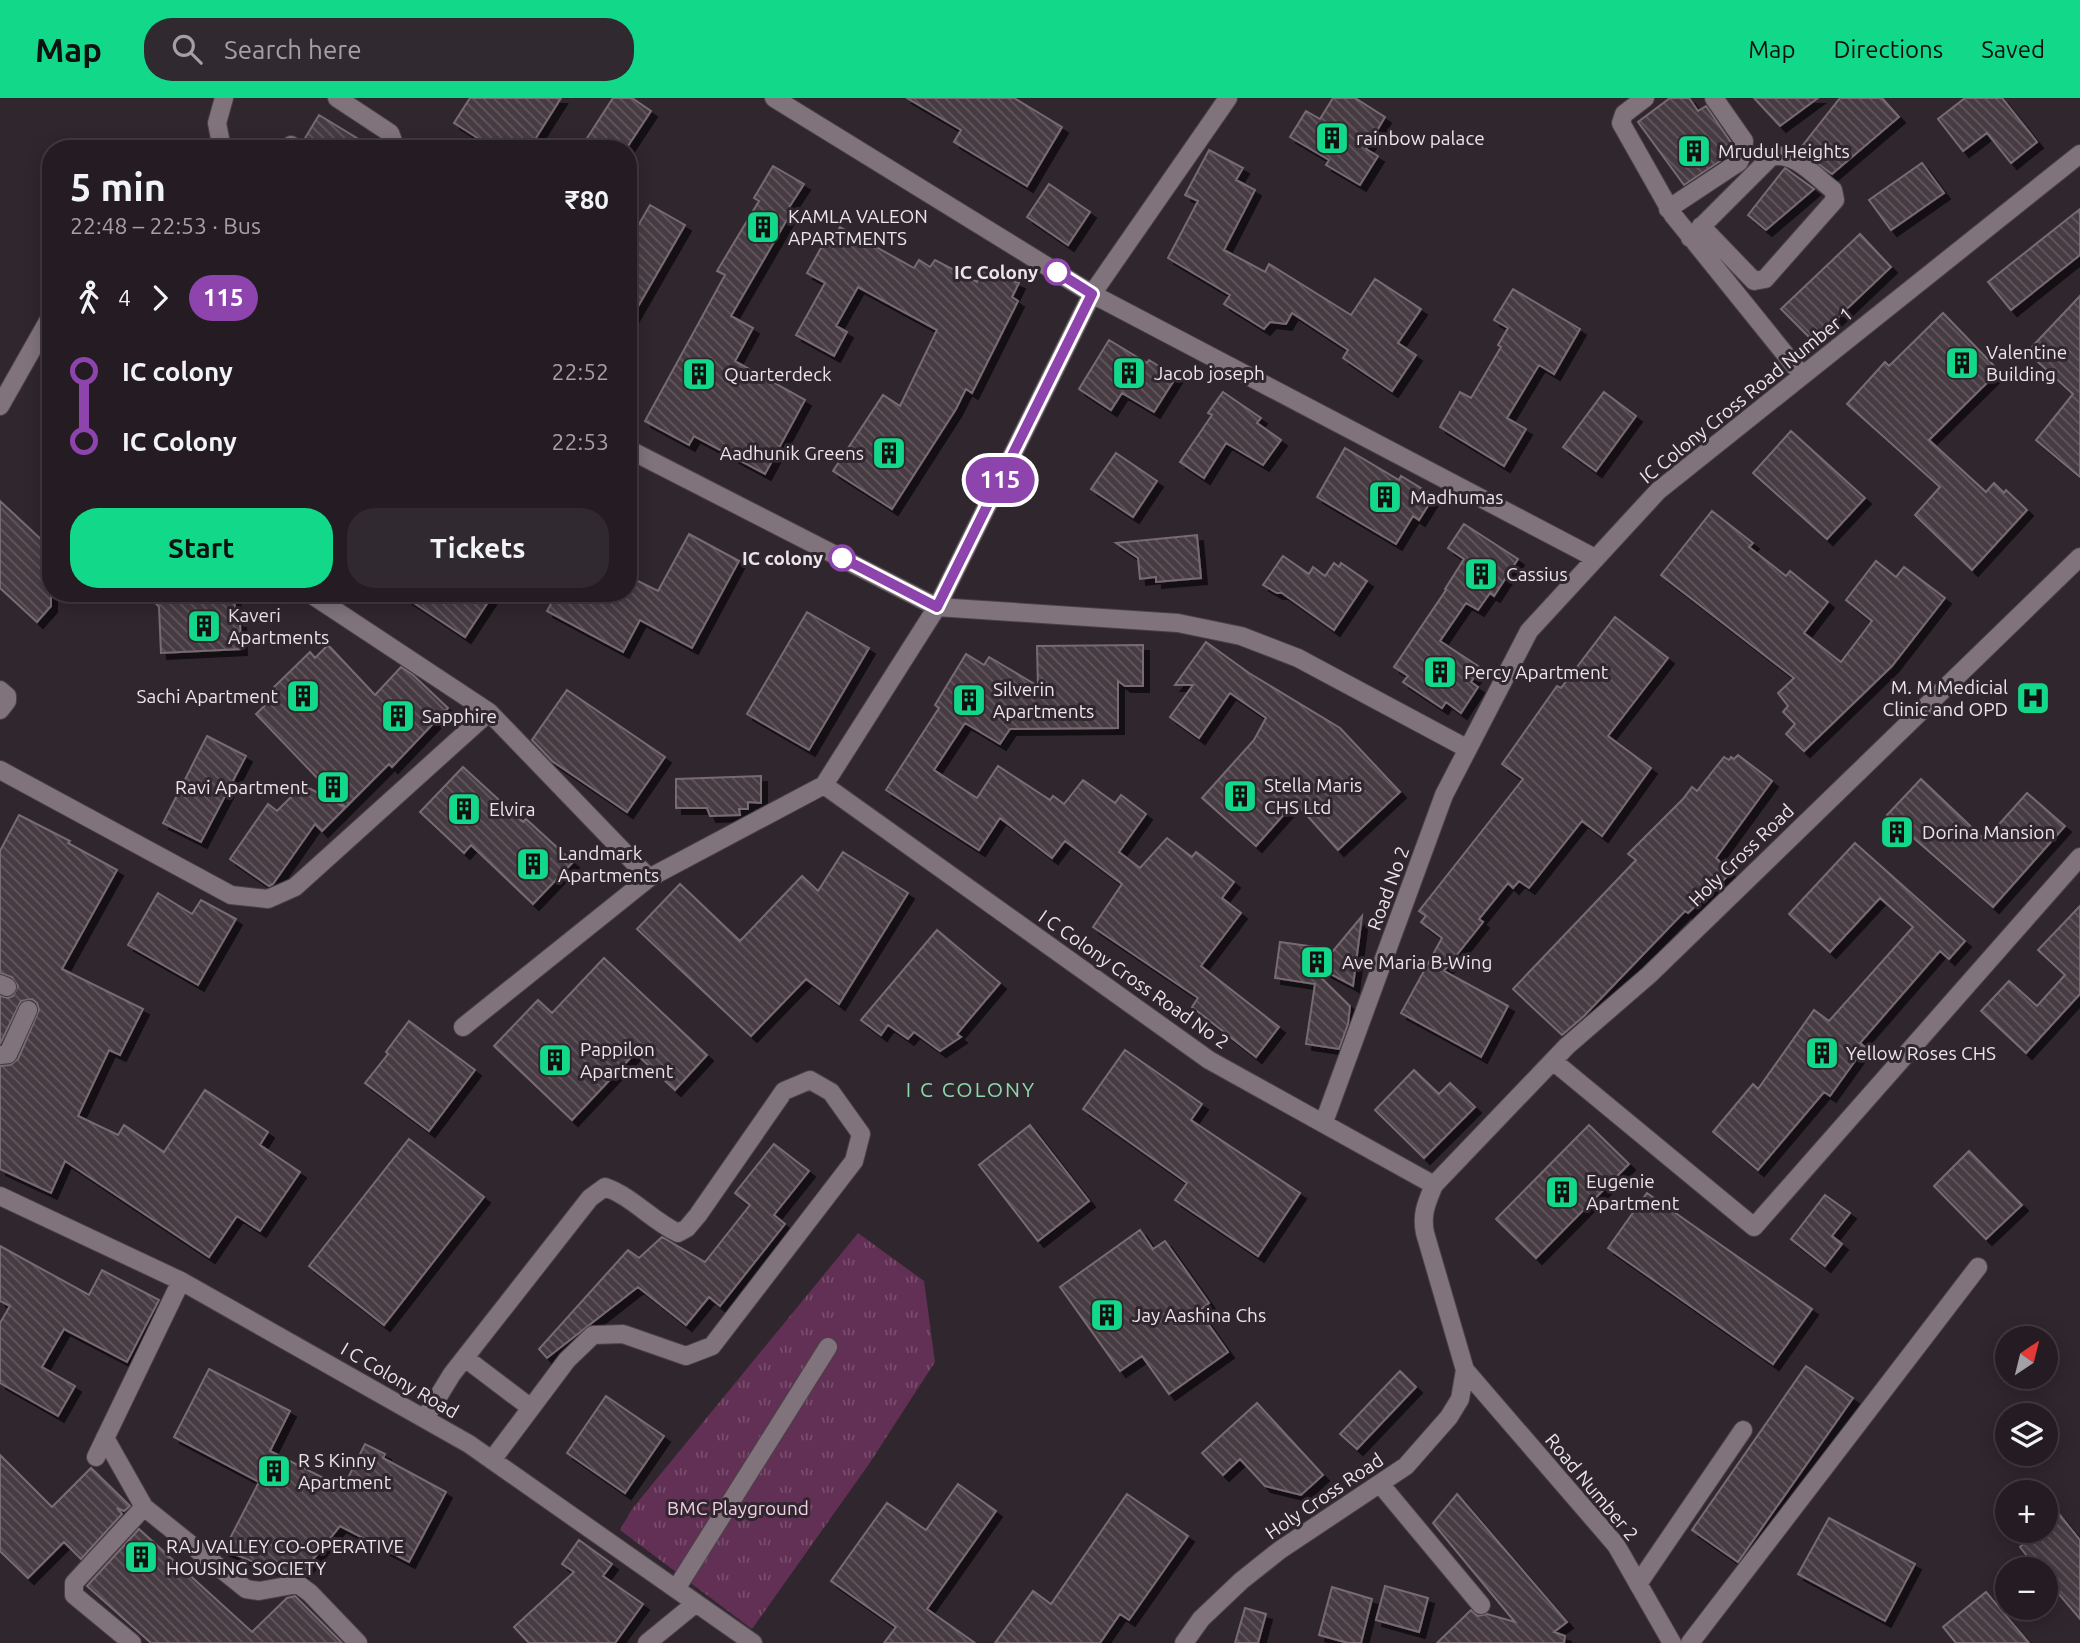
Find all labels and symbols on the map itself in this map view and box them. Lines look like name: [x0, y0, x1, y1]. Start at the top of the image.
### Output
building icon: rainbow palace: [1313, 119, 1351, 157]
place label: rainbow palace: [1356, 127, 1485, 149]
building icon: Mrudul Heights: [1675, 132, 1713, 170]
place label: Mrudul Heights: [1718, 140, 1850, 162]
place label: KAMLA VALEON APARTMENTS: [788, 205, 928, 249]
building icon: KAMLA VALEON APARTMENTS: [744, 208, 782, 246]
marker: IC Colony: [1044, 259, 1070, 285]
place label: IC Colony: [954, 261, 1038, 283]
street label: IC Colony Cross Road Number 1: [1635, 302, 1857, 488]
place label: Valentine Building: [1986, 341, 2067, 385]
building icon: Valentine Building: [1943, 344, 1981, 382]
building icon: Jacob joseph: [1110, 354, 1148, 392]
building icon: Quarterdeck: [680, 355, 718, 393]
place label: Jacob joseph: [1154, 362, 1265, 384]
place label: Quarterdeck: [724, 363, 832, 385]
building icon: Aadhunik Greens: [870, 434, 908, 472]
place label: Aadhunik Greens: [720, 442, 864, 464]
line badge: 115: [960, 457, 1040, 503]
building icon: Madhumas: [1366, 478, 1404, 516]
place label: Madhumas: [1410, 486, 1504, 508]
marker: IC colony: [829, 545, 855, 571]
place label: IC colony: [742, 547, 823, 569]
building icon: Cassius: [1462, 555, 1500, 593]
place label: Cassius: [1506, 563, 1568, 585]
place label: Kaveri Apartments: [228, 604, 329, 648]
building icon: Kaveri Apartments: [185, 607, 223, 645]
building icon: Percy Apartment: [1421, 653, 1459, 691]
place label: Percy Apartment: [1464, 661, 1609, 683]
place label: M. M Medicial Clinic and OPD: [1883, 676, 2008, 720]
building icon: Sachi Apartment: [284, 677, 322, 715]
place label: Silverin Apartments: [993, 678, 1094, 722]
hospital icon: M. M Medicial Clinic and OPD: [2014, 679, 2052, 717]
building icon: Silverin Apartments: [950, 681, 988, 719]
place label: Sachi Apartment: [137, 685, 279, 707]
building icon: Sapphire: [379, 697, 417, 735]
place label: Sapphire: [422, 705, 497, 727]
building icon: Ravi Apartment: [314, 768, 352, 806]
place label: Stella Maris CHS Ltd: [1264, 774, 1362, 818]
place label: Ravi Apartment: [175, 776, 309, 798]
building icon: Stella Maris CHS Ltd: [1221, 777, 1259, 815]
building icon: Elvira: [445, 790, 483, 828]
place label: Elvira: [489, 798, 535, 820]
street label: Holy Cross Road: [1684, 799, 1798, 911]
building icon: Dorina Mansion: [1878, 813, 1916, 851]
place label: Dorina Mansion: [1922, 821, 2055, 843]
place label: Landmark Apartments: [558, 842, 659, 886]
street label: Road No 2: [1363, 843, 1413, 933]
building icon: Landmark Apartments: [514, 845, 552, 883]
street label: I C Colony Cross Road No 2: [1035, 905, 1233, 1053]
building icon: Ave Maria B-Wing: [1298, 943, 1336, 981]
place label: Ave Maria B-Wing: [1342, 951, 1492, 973]
building icon: Yellow Roses CHS: [1803, 1034, 1841, 1072]
place label: Pappilon Apartment: [580, 1038, 674, 1082]
building icon: Pappilon Apartment: [536, 1041, 574, 1079]
place label: Yellow Roses CHS: [1846, 1042, 1996, 1064]
district label: I C COLONY: [906, 1077, 1036, 1101]
place label: Eugenie Apartment: [1586, 1170, 1680, 1214]
building icon: Eugenie Apartment: [1543, 1173, 1581, 1211]
building icon: Jay Aashina Chs: [1088, 1296, 1126, 1334]
place label: Jay Aashina Chs: [1132, 1304, 1266, 1326]
north arrow: [1995, 1326, 2058, 1390]
street label: I C Colony Road: [337, 1337, 463, 1423]
street label: Road Number 2: [1541, 1429, 1643, 1545]
street label: Holy Cross Road: [1261, 1448, 1387, 1544]
place label: R S Kinny Apartment: [298, 1449, 392, 1493]
building icon: R S Kinny Apartment: [255, 1452, 293, 1490]
park label: BMC Playground: [667, 1497, 809, 1519]
place label: RAJ VALLEY CO-OPERATIVE HOUSING SOCIETY: [166, 1535, 404, 1579]
building icon: RAJ VALLEY CO-OPERATIVE HOUSING SOCIETY: [122, 1538, 160, 1576]

